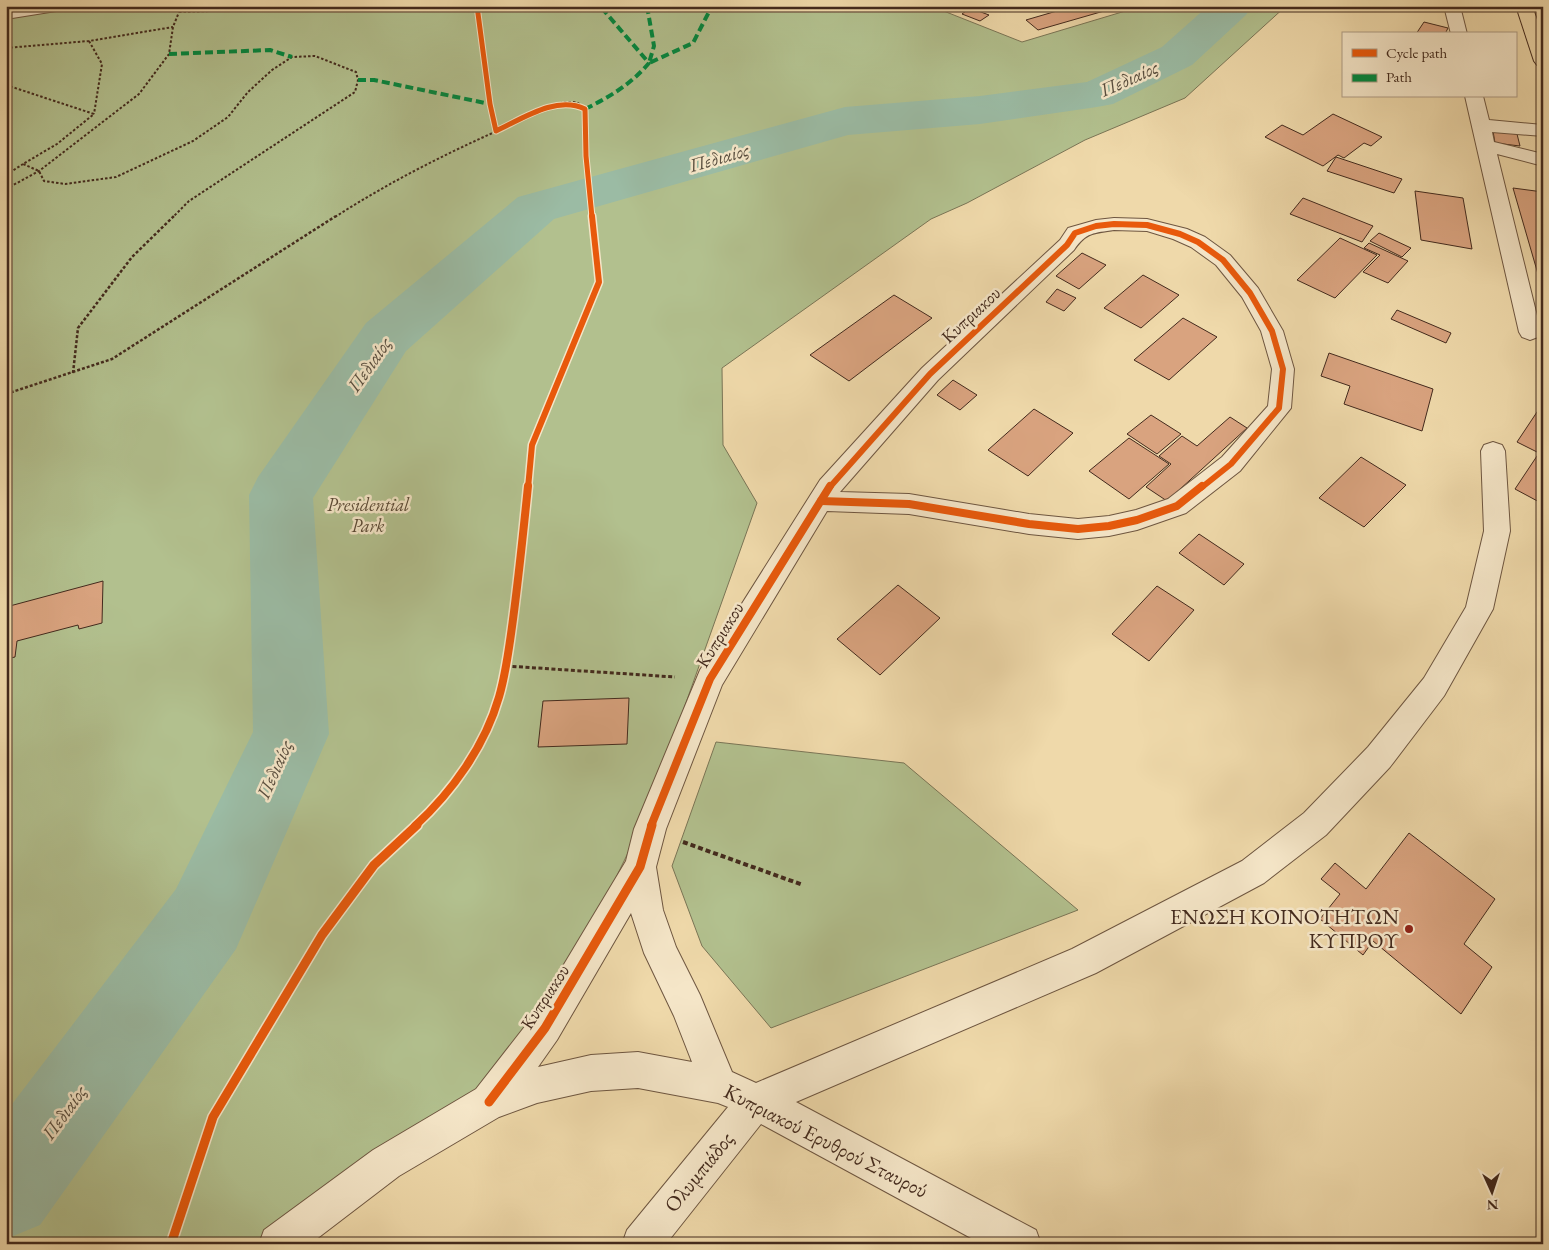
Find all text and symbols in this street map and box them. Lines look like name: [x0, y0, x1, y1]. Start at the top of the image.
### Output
legend: [1342, 32, 1516, 98]
text: Cycle path: [1386, 43, 1448, 62]
water label: Πεδιαίος: [1095, 54, 1163, 103]
text: Path: [1386, 67, 1412, 86]
water label: Πεδιαίος: [685, 137, 752, 178]
street label: Κυπριακου: [936, 281, 1005, 348]
water label: Πεδιαίος: [341, 332, 397, 397]
park label: Presidential Park: [327, 493, 410, 537]
street label: Κυπριακου: [690, 598, 749, 672]
water label: Πεδιαίος: [250, 736, 299, 803]
place label: ΕΝΩΣΗ ΚΟΙΝΟΤΗΤΩΝ ΚΥΠΡΟΥ: [1170, 903, 1399, 954]
marker: ΕΝΩΣΗ ΚΟΙΝΟΤΗΤΩΝ ΚΥΠΡΟΥ: [1403, 923, 1415, 935]
street label: Κυπριακου: [515, 960, 574, 1034]
street label: Κυπριακού Ερυθρού Σταυρού: [720, 1077, 933, 1204]
water label: Πεδιαίος: [36, 1080, 93, 1145]
street label: Ολυμπιάδος: [658, 1126, 739, 1218]
north arrow: [1466, 1168, 1516, 1218]
text: N: [1486, 1196, 1499, 1214]

